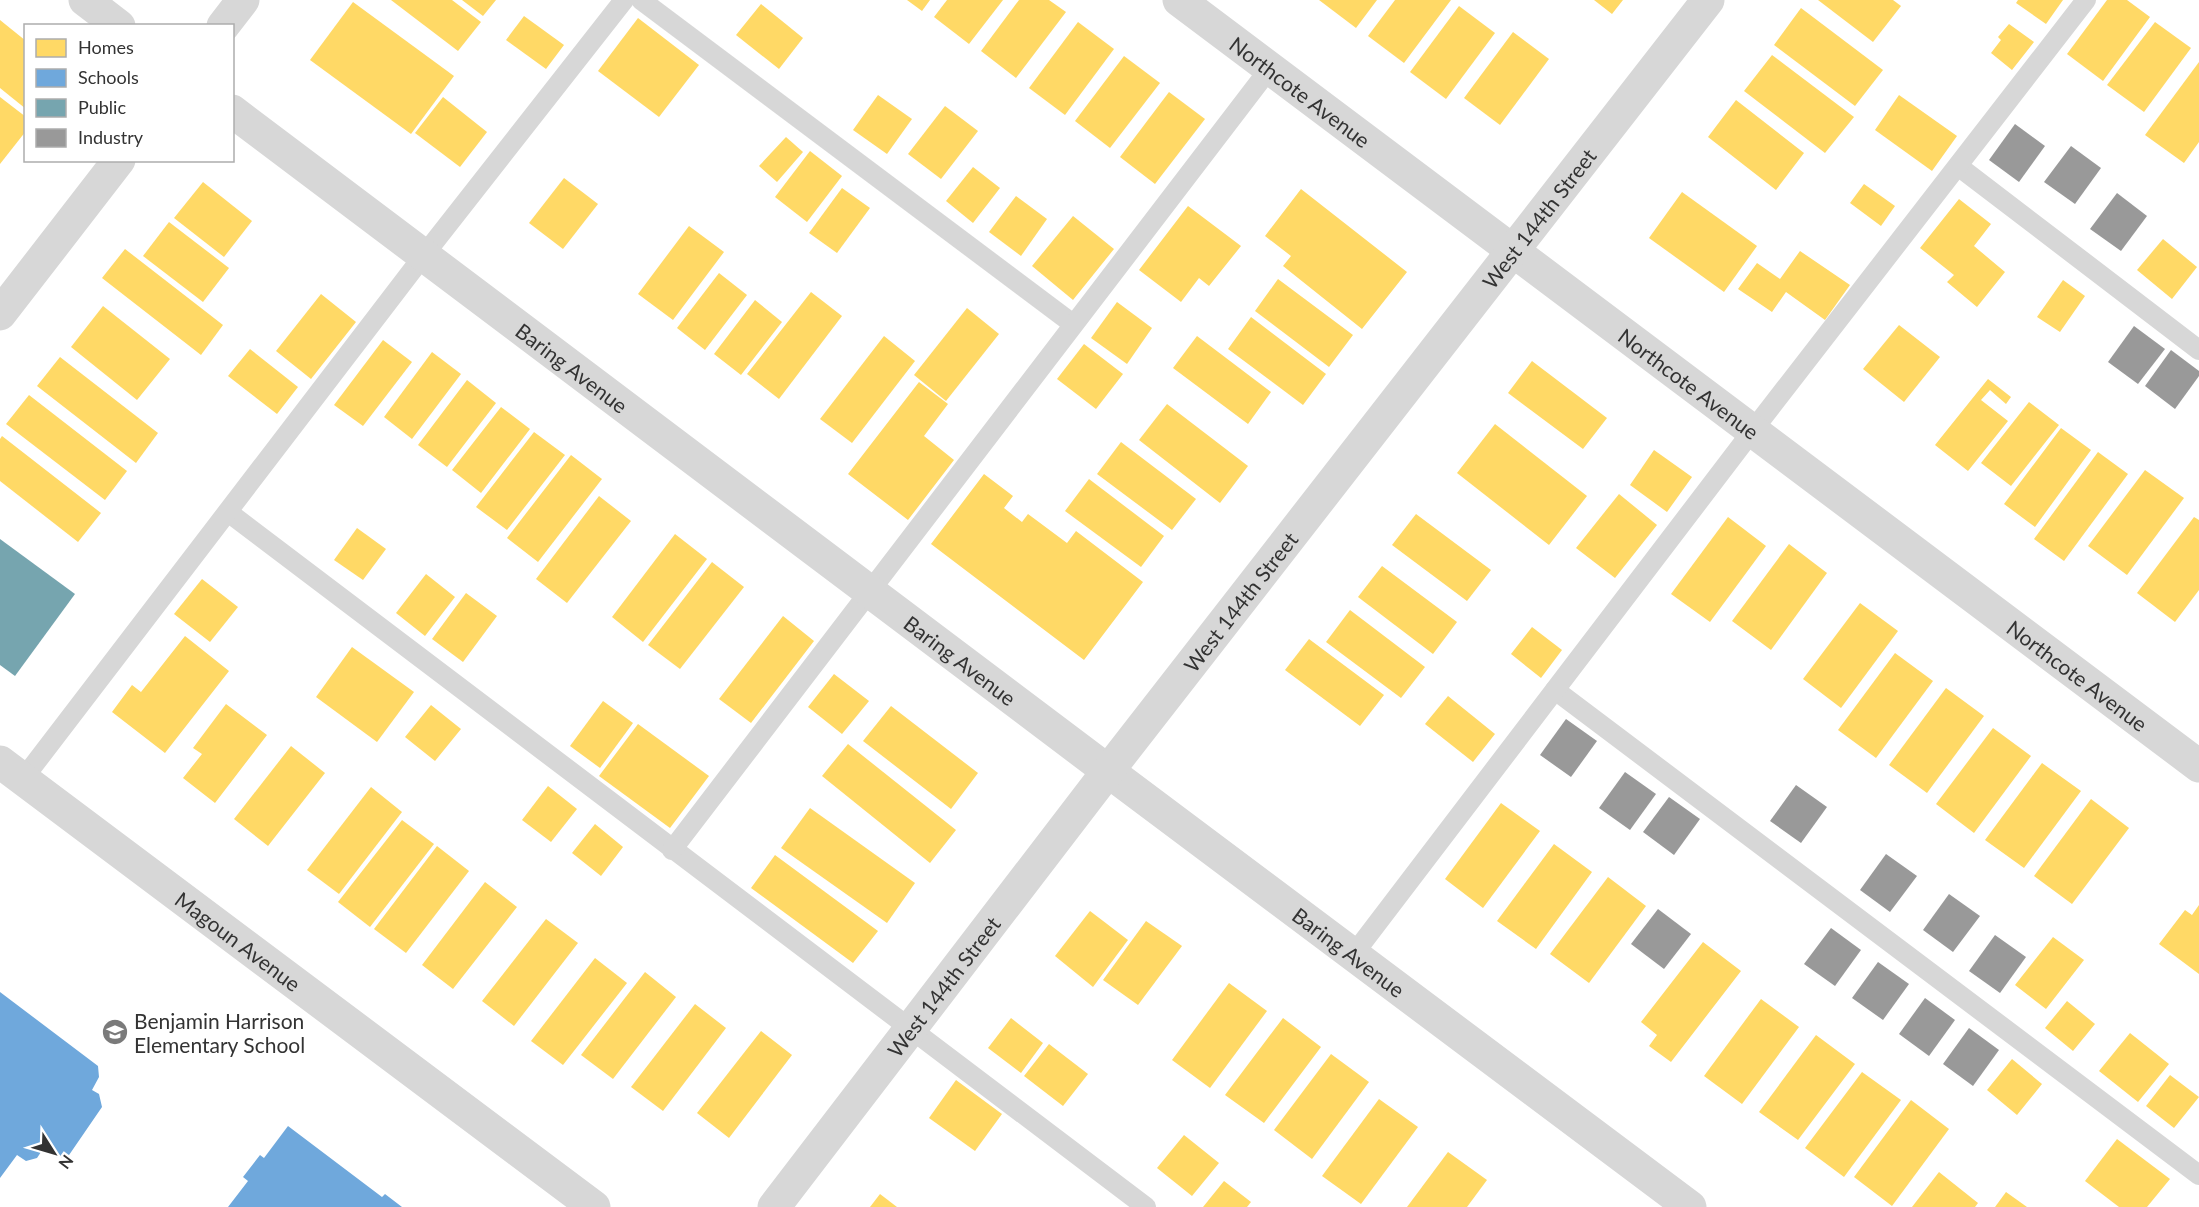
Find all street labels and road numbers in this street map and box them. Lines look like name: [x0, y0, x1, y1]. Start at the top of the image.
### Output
street label: Northcote Avenue: [1225, 31, 1376, 152]
street label: West 144th Street: [1476, 143, 1601, 293]
street label: Baring Avenue: [511, 317, 633, 417]
street label: Northcote Avenue: [1614, 322, 1764, 444]
street label: West 144th Street: [1178, 526, 1302, 676]
street label: Baring Avenue: [900, 610, 1021, 710]
street label: Northcote Avenue: [2003, 614, 2153, 736]
street label: Magoun Avenue: [171, 886, 306, 996]
street label: Baring Avenue: [1288, 902, 1410, 1002]
street label: West 144th Street: [881, 911, 1005, 1061]

